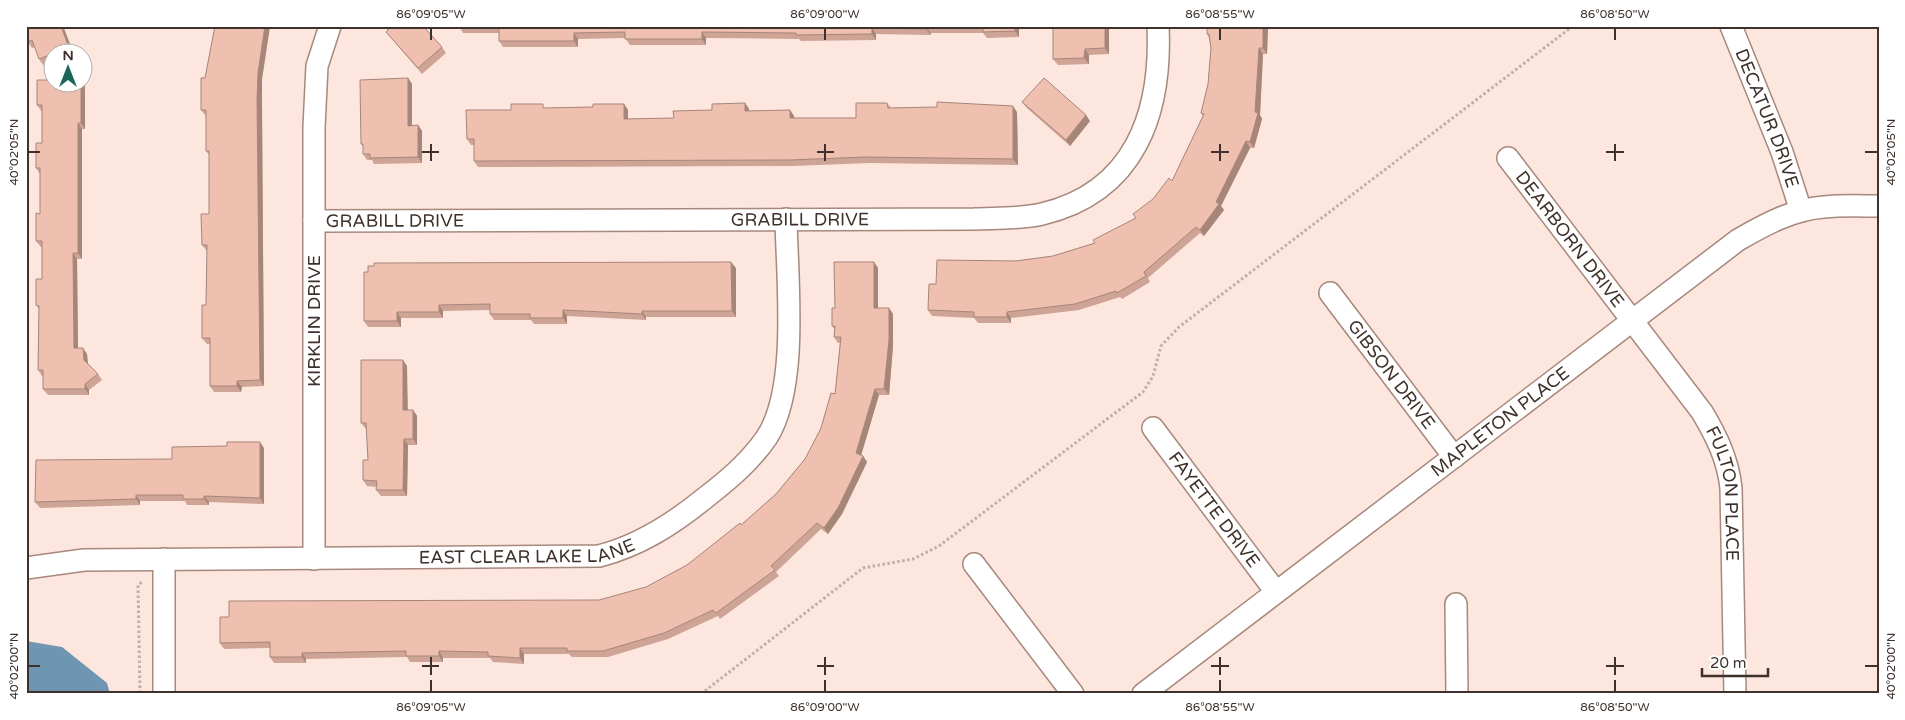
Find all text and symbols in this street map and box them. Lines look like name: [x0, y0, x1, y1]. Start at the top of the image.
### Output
text: 86°09'05"W: [396, 7, 466, 21]
text: 86°09'00"W: [790, 7, 860, 21]
text: 86°08'55"W: [1185, 7, 1255, 21]
text: 86°08'50"W: [1580, 7, 1650, 21]
north arrow: [42, 42, 92, 92]
street label: DECATUR DRIVE: [1730, 45, 1804, 190]
text: N: [62, 47, 74, 64]
text: 40°02'05"N: [7, 119, 21, 186]
text: 40°02'05"N: [1884, 119, 1898, 186]
street label: DEARBORN DRIVE: [1511, 166, 1629, 312]
street label: GRABILL DRIVE: [731, 208, 869, 231]
street label: GRABILL DRIVE: [326, 210, 464, 232]
street label: KIRKLIN DRIVE: [303, 255, 325, 387]
street label: GIBSON DRIVE: [1343, 315, 1440, 433]
street label: MAPLETON PLACE: [1426, 362, 1574, 481]
street label: FULTON PLACE: [1701, 422, 1743, 561]
street label: FAYETTE DRIVE: [1164, 447, 1265, 572]
street label: EAST CLEAR LAKE LANE: [419, 534, 638, 568]
text: 40°02'00"N: [7, 633, 21, 700]
text: 40°02'00"N: [1884, 633, 1898, 700]
scale bar: [1702, 645, 1769, 677]
text: 20 m: [1710, 654, 1747, 672]
text: 86°09'05"W: [396, 700, 466, 714]
text: 86°09'00"W: [790, 700, 860, 714]
text: 86°08'55"W: [1185, 700, 1255, 714]
text: 86°08'50"W: [1580, 700, 1650, 714]

